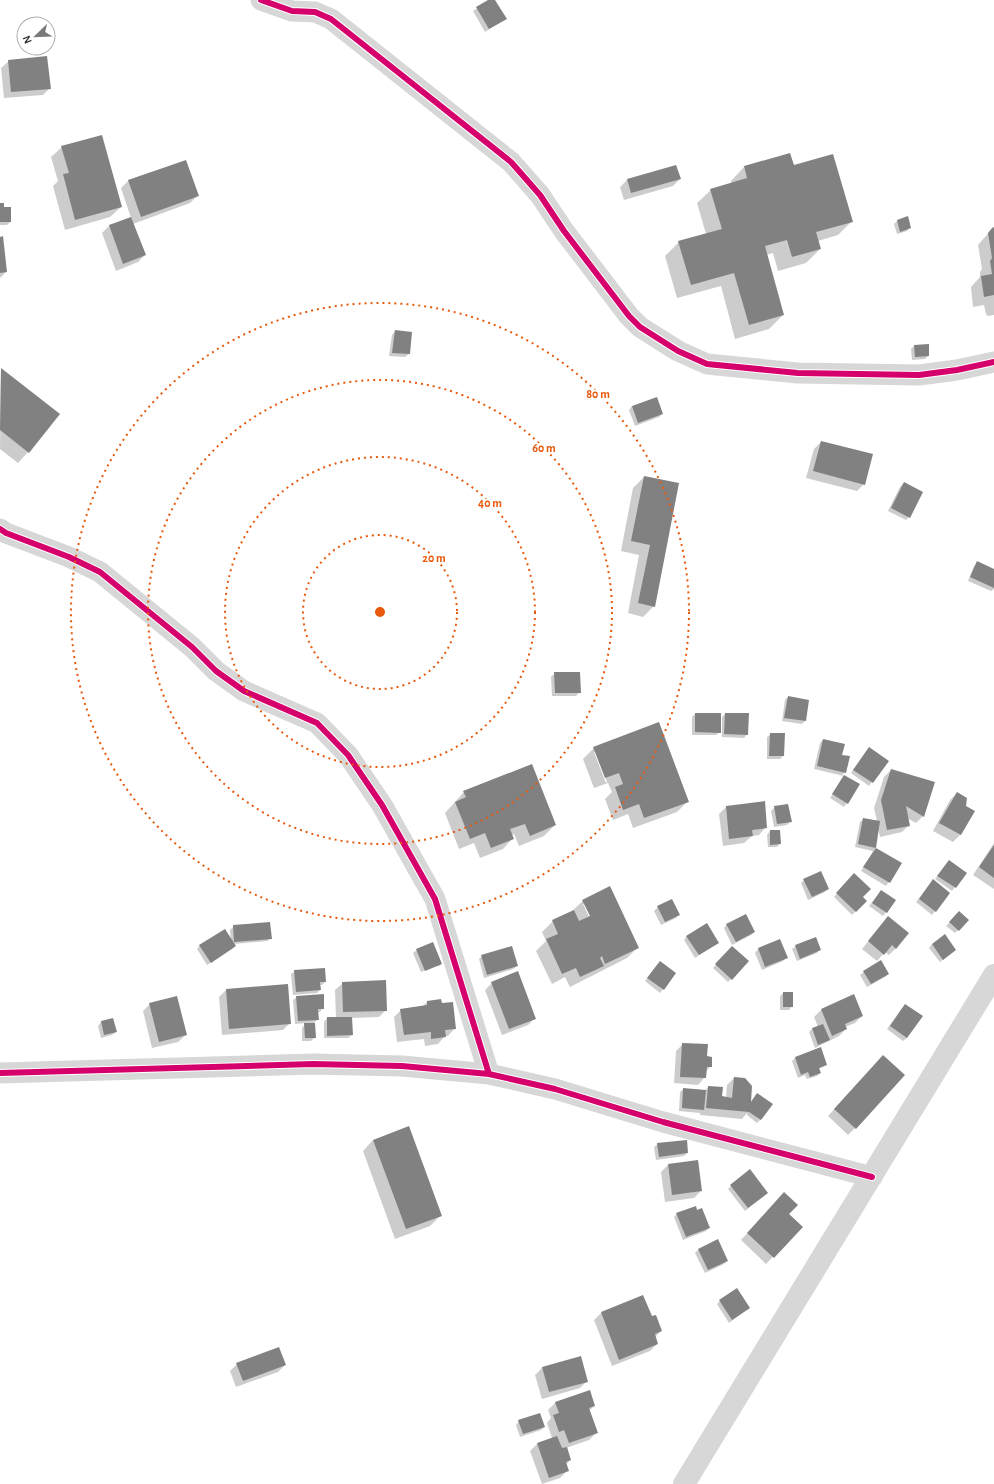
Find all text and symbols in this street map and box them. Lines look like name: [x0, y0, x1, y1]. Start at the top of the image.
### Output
north arrow: [16, 16, 56, 56]
text: N: [21, 34, 34, 45]
text: 80 m: [586, 388, 610, 400]
text: 60 m: [532, 442, 556, 454]
text: 40 m: [478, 497, 502, 509]
text: 20 m: [422, 552, 446, 564]
centre of rings: [373, 605, 387, 619]

